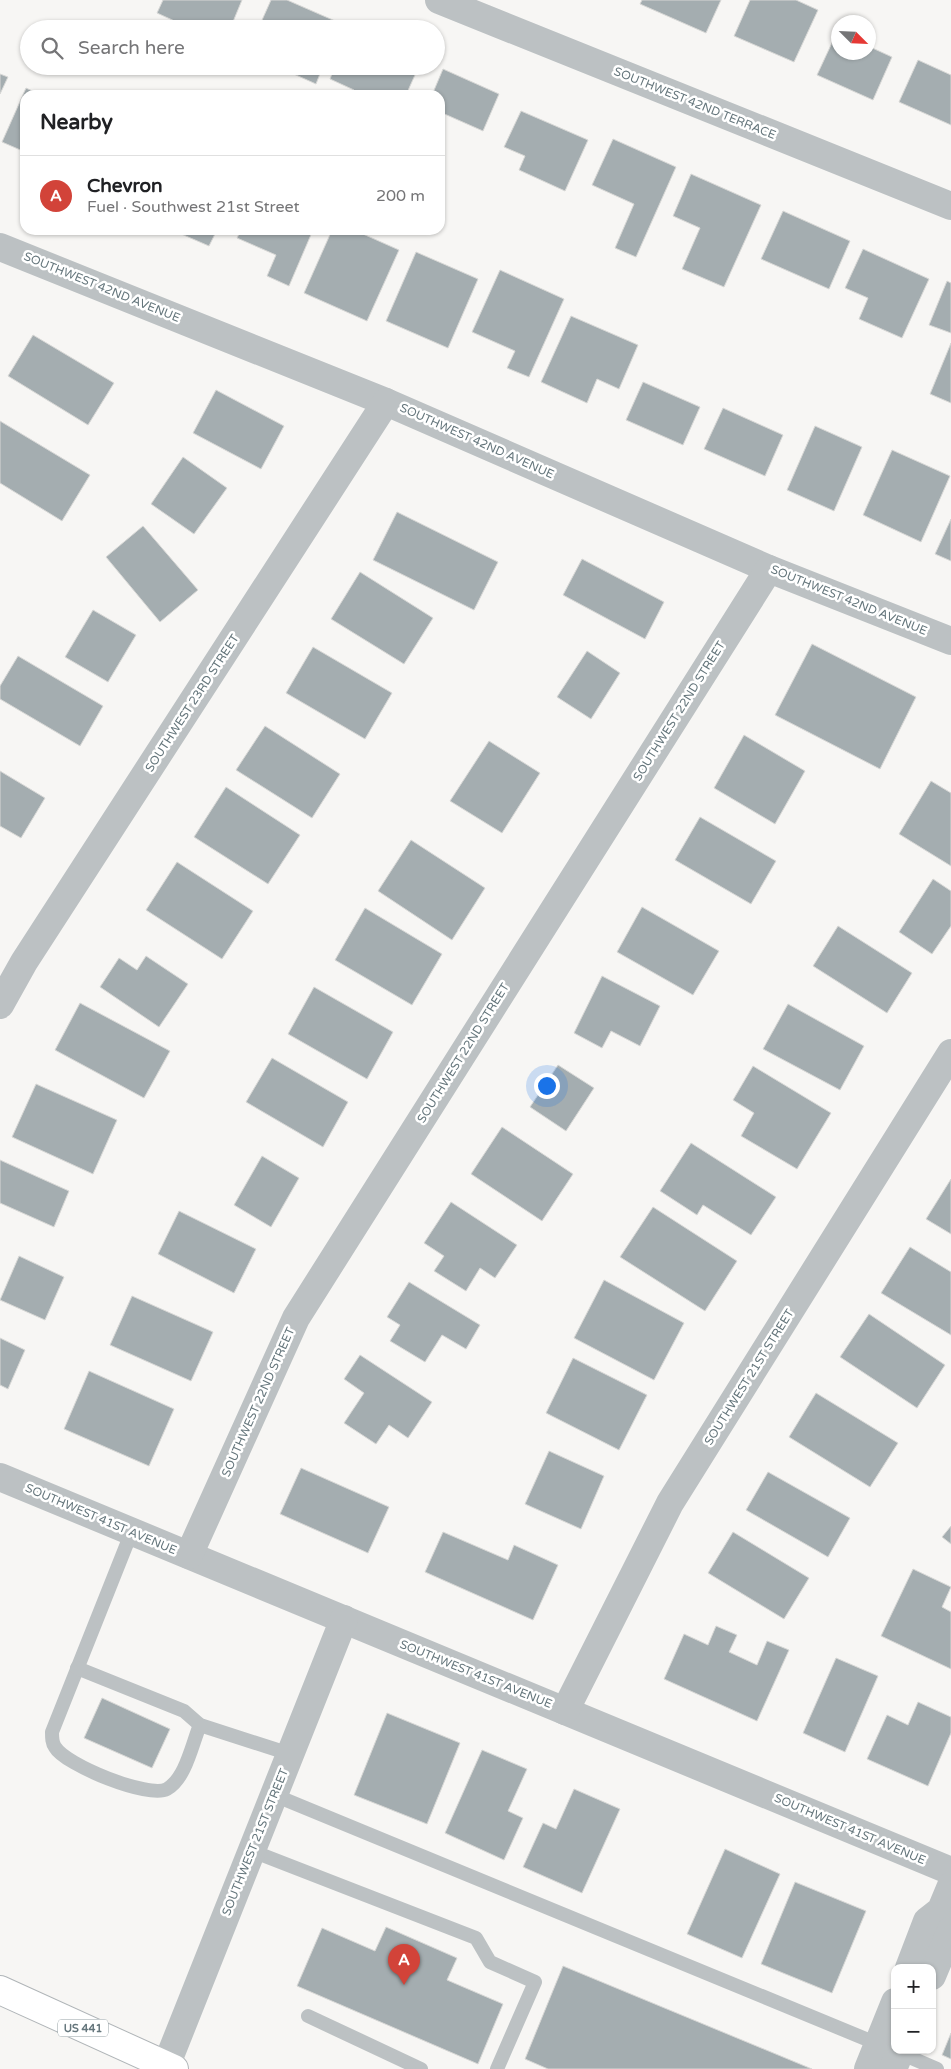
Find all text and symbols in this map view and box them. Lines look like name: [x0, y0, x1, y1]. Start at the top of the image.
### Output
north arrow: [831, 15, 876, 60]
search box: [20, 20, 445, 75]
icon: search: [38, 34, 66, 62]
text: Search here: [78, 37, 185, 59]
street label: SOUTHWEST 42ND TERRACE: [612, 64, 778, 142]
text: Nearby: [40, 110, 113, 135]
text: Chevron: [87, 175, 163, 197]
text: A: [50, 186, 62, 206]
text: 200 m: [376, 186, 425, 206]
text: Fuel · Southwest 21st Street: [87, 197, 300, 217]
street label: SOUTHWEST 42ND AVENUE: [22, 249, 183, 325]
street label: SOUTHWEST 42ND AVENUE: [398, 401, 557, 482]
street label: SOUTHWEST 42ND AVENUE: [769, 562, 930, 638]
street label: SOUTHWEST 23RD STREET: [142, 631, 242, 774]
street label: SOUTHWEST 22ND STREET: [630, 638, 728, 783]
street label: SOUTHWEST 22ND STREET: [414, 980, 512, 1125]
your location: [534, 1073, 560, 1099]
street label: SOUTHWEST 21ST STREET: [701, 1306, 797, 1448]
street label: SOUTHWEST 22ND STREET: [219, 1325, 298, 1479]
street label: SOUTHWEST 41ST AVENUE: [23, 1481, 179, 1557]
street label: SOUTHWEST 41ST AVENUE: [398, 1637, 555, 1711]
street label: SOUTHWEST 21ST STREET: [219, 1766, 291, 1918]
street label: SOUTHWEST 41ST AVENUE: [772, 1791, 928, 1867]
pin: A: [388, 1944, 420, 1985]
map controls: [891, 1964, 936, 2054]
button: +: [891, 1964, 936, 2009]
button: −: [891, 2009, 936, 2054]
road number: US 441: [58, 2020, 108, 2036]

